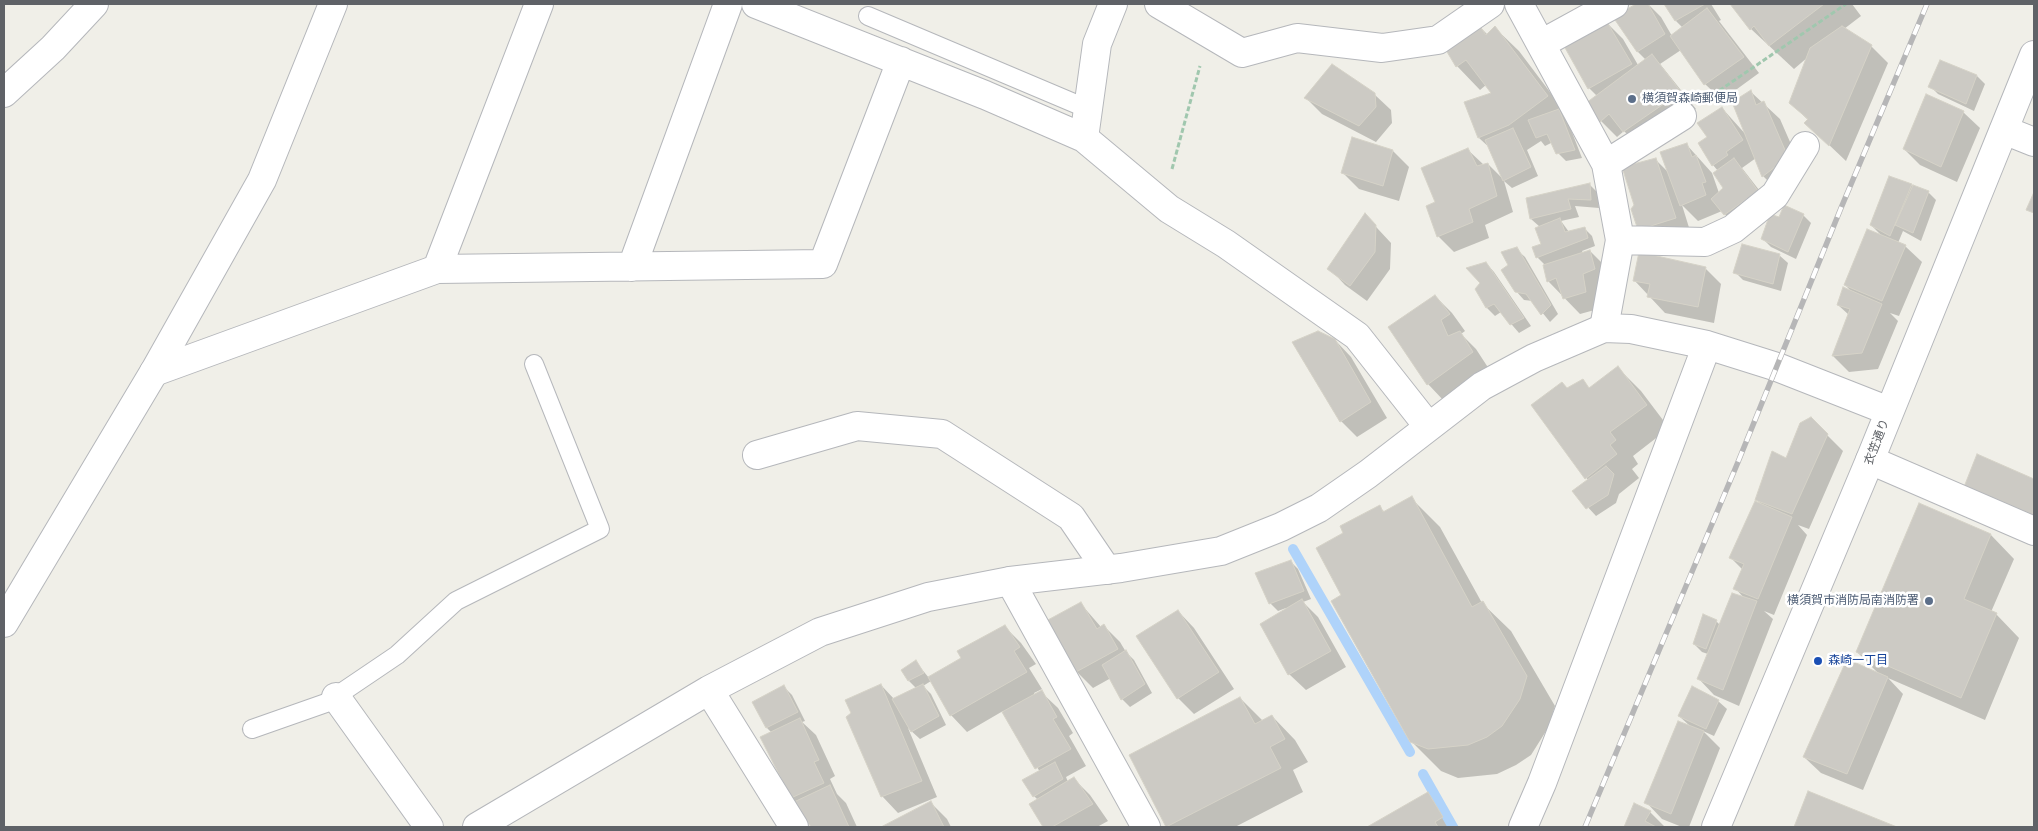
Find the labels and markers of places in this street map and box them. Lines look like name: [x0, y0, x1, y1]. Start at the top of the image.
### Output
place label: 横須賀森崎郵便局: [1642, 92, 1738, 106]
marker: 横須賀森崎郵便局: [1626, 93, 1638, 105]
place label: 横須賀市消防局南消防署: [1787, 594, 1919, 608]
marker: 横須賀市消防局南消防署: [1923, 595, 1935, 607]
place label: 森崎一丁目: [1828, 654, 1888, 668]
marker: 森崎一丁目: [1812, 655, 1824, 667]

